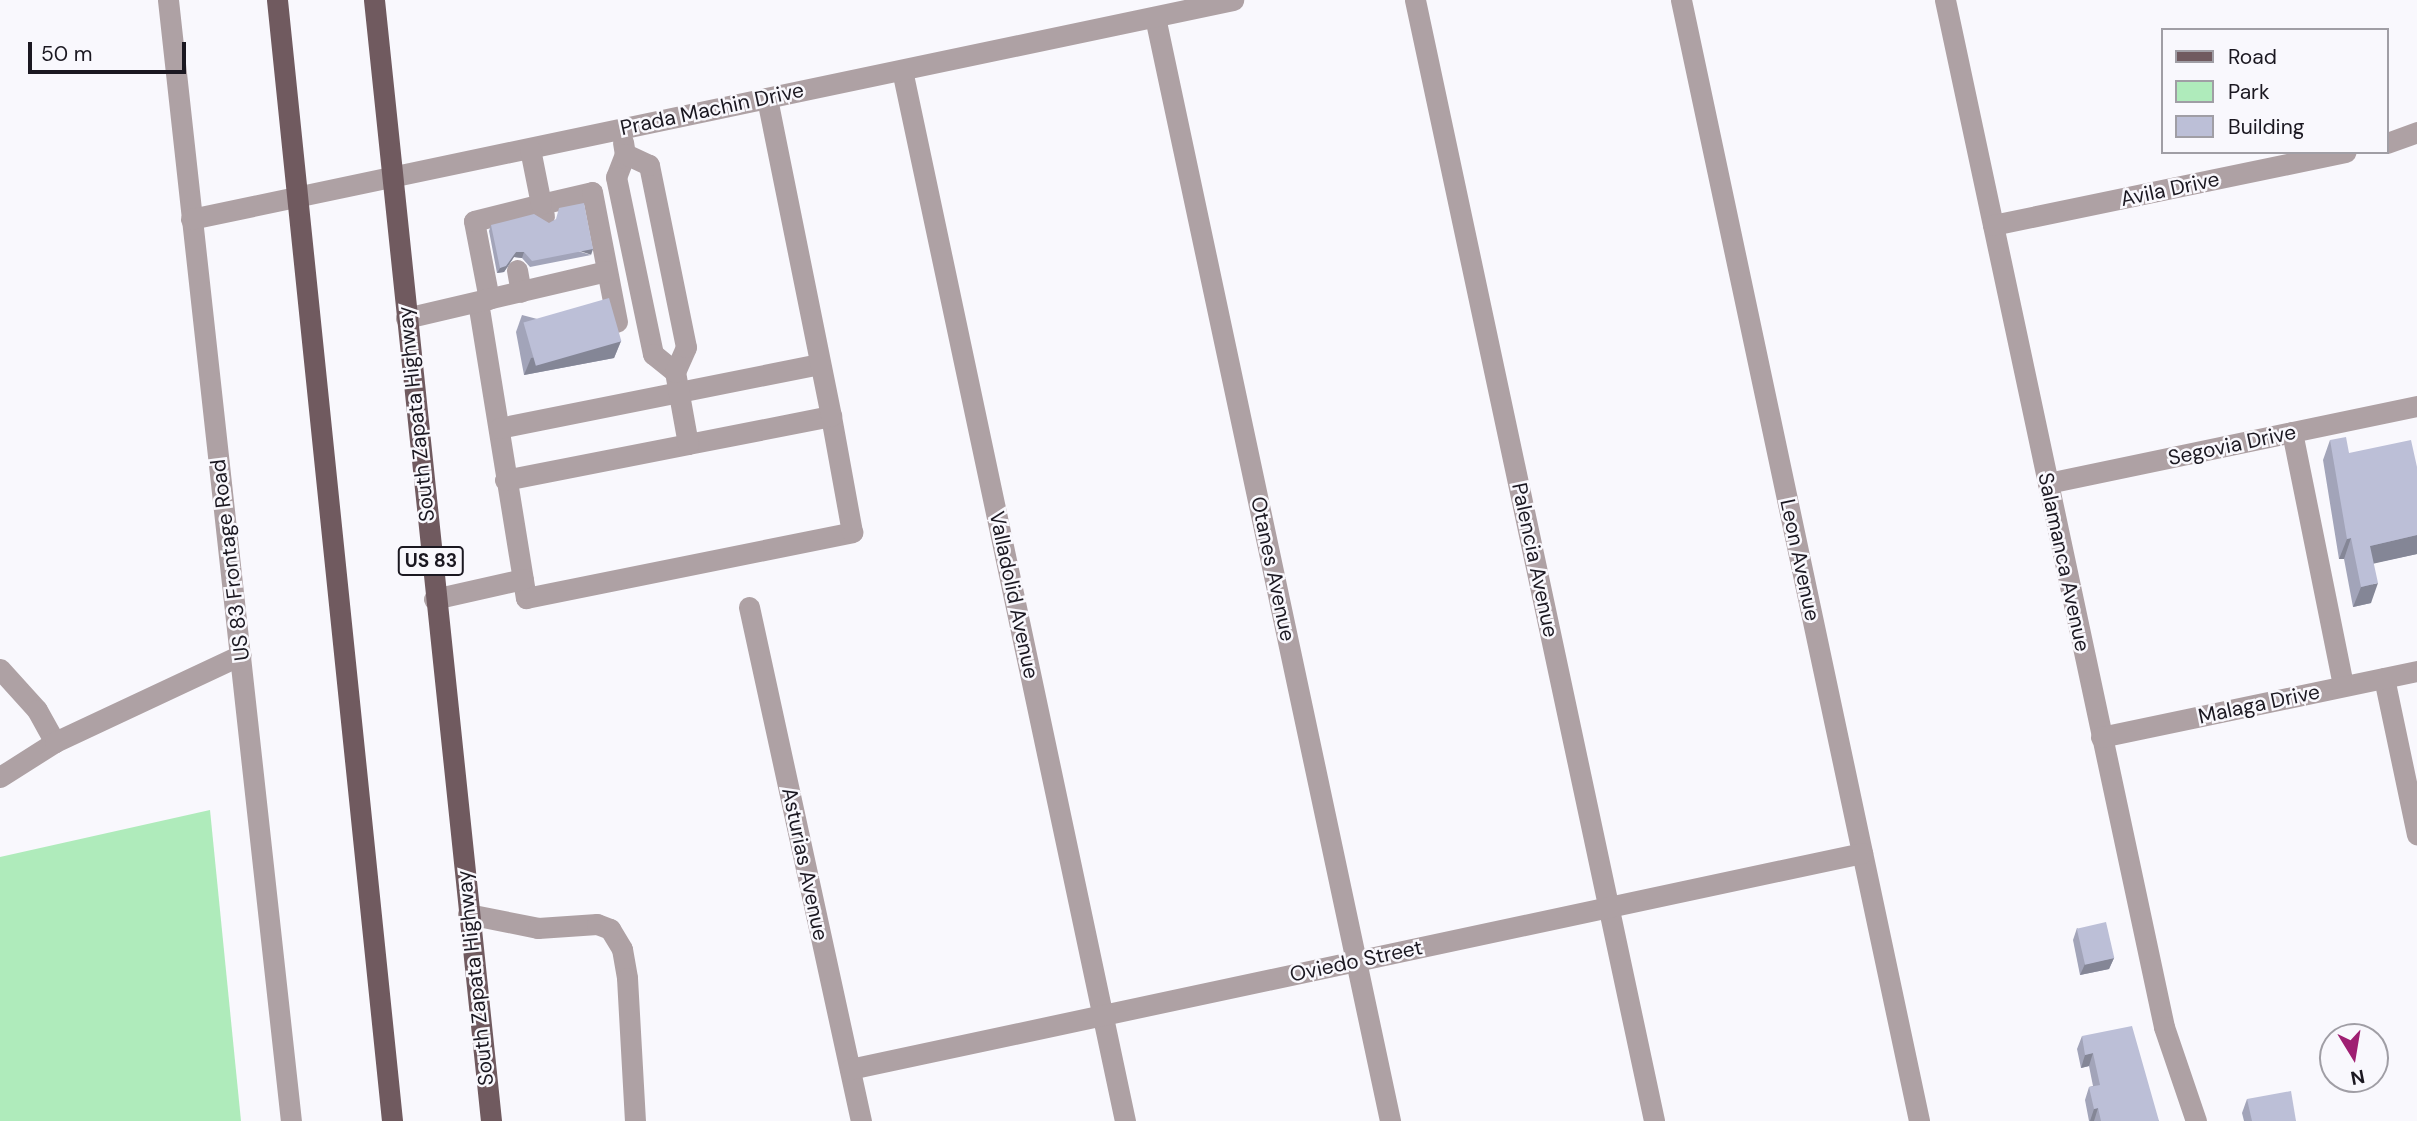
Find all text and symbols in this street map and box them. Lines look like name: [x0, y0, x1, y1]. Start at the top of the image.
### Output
scale bar: [32, 28, 189, 72]
legend: [2162, 28, 2389, 154]
text: 50 m: [41, 40, 92, 68]
text: Road: [2228, 43, 2277, 71]
street label: Prada Machin Drive: [618, 77, 806, 141]
text: Park: [2228, 78, 2269, 106]
text: Building: [2228, 113, 2304, 141]
street label: Avila Drive: [2118, 166, 2222, 212]
street label: South Zapata Highway: [392, 305, 440, 523]
street label: Segovia Drive: [2166, 419, 2298, 471]
street label: US 83 Frontage Road: [205, 458, 255, 662]
street label: Salamanca Avenue: [2033, 470, 2095, 654]
street label: Palencia Avenue: [1506, 480, 1564, 640]
street label: Otanes Avenue: [1245, 494, 1301, 644]
street label: Leon Avenue: [1775, 497, 1825, 623]
street label: Valladolid Avenue: [984, 509, 1044, 681]
road number: US 83: [398, 546, 464, 576]
street label: Malaga Drive: [2196, 679, 2322, 729]
street label: Asturias Avenue: [776, 785, 834, 943]
street label: South Zapata Highway: [451, 869, 499, 1087]
street label: Oviedo Street: [1287, 935, 1425, 987]
north arrow: [2319, 1023, 2389, 1093]
text: N: [2349, 1064, 2367, 1091]

